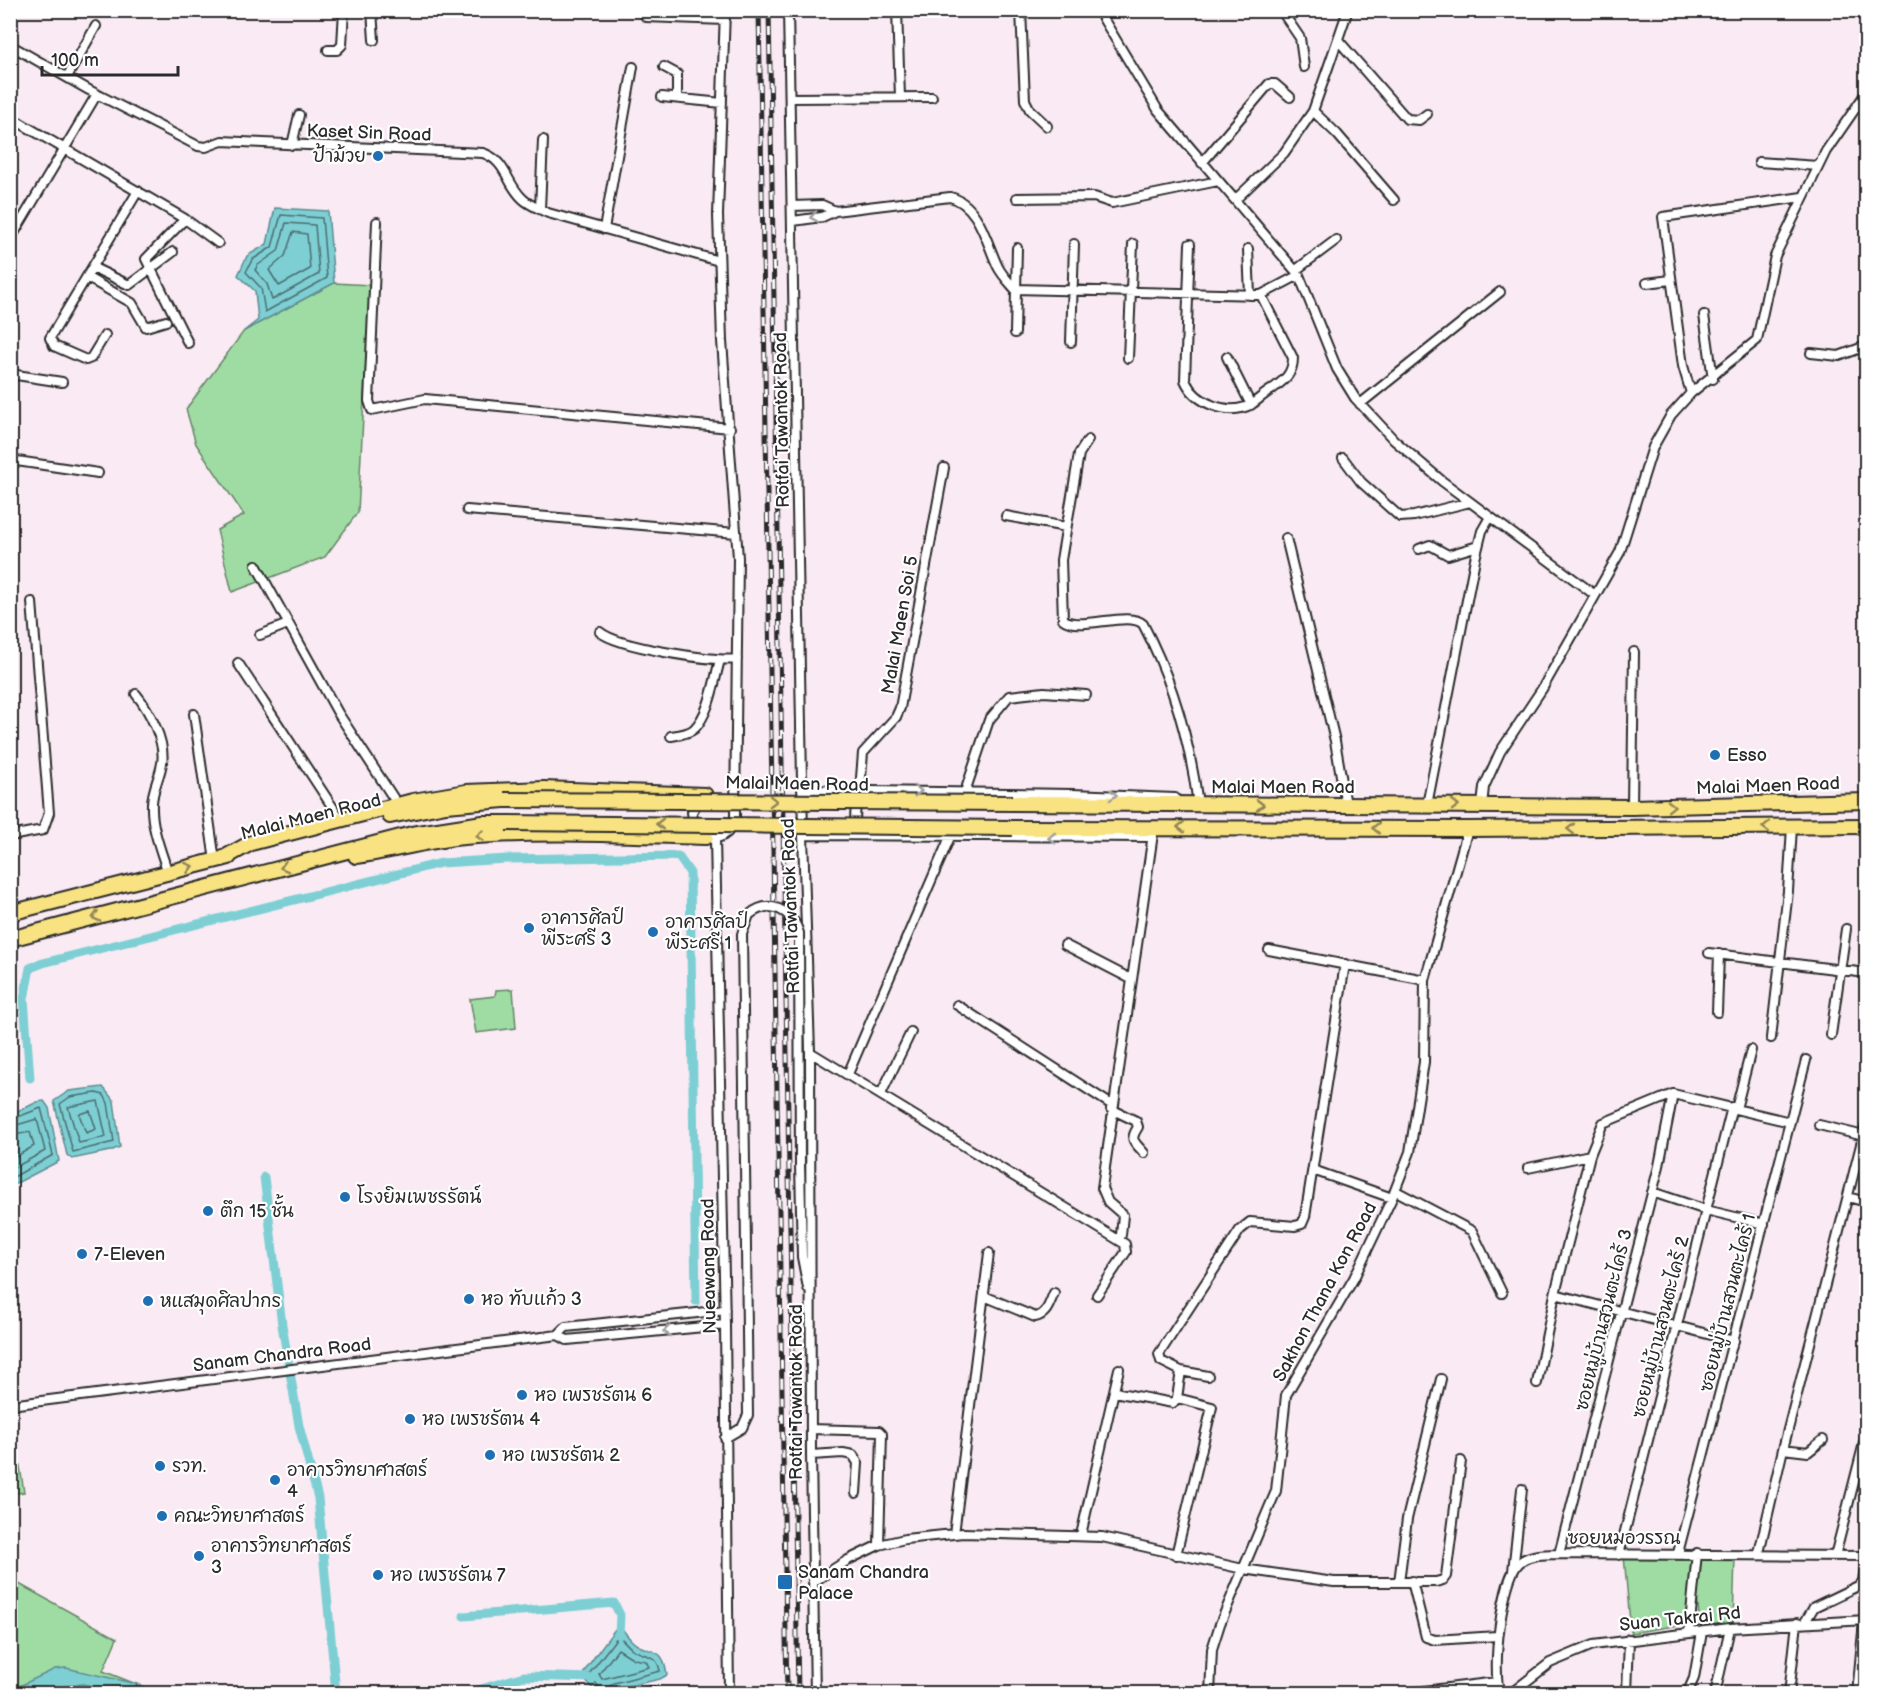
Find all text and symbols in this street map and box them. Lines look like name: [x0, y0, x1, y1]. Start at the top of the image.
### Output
scale bar: [42, 39, 178, 77]
text: 100 m: [51, 50, 99, 71]
street label: Kaset Sin Road: [306, 120, 432, 146]
place label: ป้าม้วย: [313, 143, 366, 167]
marker: ป้าม้วย: [371, 149, 385, 163]
one-way arrow: [810, 211, 819, 223]
street label: Rotfai Tawantok Road: [770, 332, 794, 508]
street label: Malai Maen Soi 5: [877, 554, 923, 696]
place label: Esso: [1727, 745, 1767, 766]
marker: Esso: [1708, 748, 1722, 762]
street label: Malai Maen Road: [725, 772, 869, 796]
street label: Malai Maen Road: [1696, 773, 1840, 799]
street label: Malai Maen Road: [1211, 777, 1355, 798]
one-way arrow: [914, 785, 923, 797]
one-way arrow: [1109, 788, 1118, 801]
street label: Malai Maen Road: [239, 789, 383, 845]
one-way arrow: [768, 795, 777, 808]
one-way arrow: [1256, 799, 1265, 811]
one-way arrow: [1451, 799, 1460, 812]
one-way arrow: [1667, 800, 1676, 813]
one-way arrow: [656, 818, 665, 830]
street label: Rotfai Tawantok Road: [777, 818, 805, 994]
one-way arrow: [1177, 821, 1186, 833]
one-way arrow: [1762, 821, 1771, 833]
one-way arrow: [1372, 822, 1381, 834]
one-way arrow: [1567, 823, 1576, 835]
one-way arrow: [475, 829, 484, 842]
one-way arrow: [1047, 832, 1056, 844]
one-way arrow: [280, 860, 290, 873]
one-way arrow: [184, 862, 194, 875]
place label: อาคารศิลป์ พีระศรี 3: [541, 906, 625, 950]
one-way arrow: [91, 910, 102, 922]
place label: อาคารศิลป์ พีระศรี 1: [665, 910, 749, 954]
marker: อาคารศิลป์ พีระศรี 3: [522, 921, 536, 935]
marker: อาคารศิลป์ พีระศรี 1: [646, 925, 660, 939]
place label: โรงยิมเพชรรัตน์: [357, 1184, 481, 1208]
marker: โรงยิมเพชรรัตน์: [338, 1190, 352, 1204]
place label: ตึก 15 ชั้น: [220, 1194, 294, 1222]
street label: Nueawang Road: [697, 1198, 721, 1334]
street label: Sakhon Thana Kon Road: [1269, 1199, 1381, 1385]
marker: ตึก 15 ชั้น: [201, 1204, 215, 1218]
street label: ซอยหมู่บ้านสวนตะไคร้ 1: [1693, 1211, 1763, 1395]
street label: ซอยหมู่บ้านสวนตะไคร้ 3: [1568, 1226, 1640, 1414]
street label: ซอยหมู่บ้านสวนตะไคร้ 2: [1625, 1233, 1697, 1421]
place label: 7-Eleven: [94, 1244, 165, 1265]
marker: 7-Eleven: [75, 1247, 89, 1261]
place label: หอ ทับแก้ว 3: [481, 1287, 582, 1310]
place label: หแสมุดศิลปากร: [160, 1290, 281, 1315]
marker: หอ ทับแก้ว 3: [462, 1292, 476, 1306]
marker: หแสมุดศิลปากร: [141, 1294, 155, 1308]
street label: Rotfai Tawantok Road: [786, 1304, 807, 1480]
one-way arrow: [662, 1324, 671, 1337]
street label: Sanam Chandra Road: [192, 1334, 372, 1376]
place label: หอ เพรชรัตน 6: [534, 1384, 652, 1406]
marker: หอ เพรชรัตน 6: [515, 1388, 529, 1402]
place label: หอ เพรชรัตน 4: [422, 1408, 540, 1430]
marker: หอ เพรชรัตน 4: [403, 1412, 417, 1426]
place label: หอ เพรชรัตน 2: [502, 1444, 620, 1466]
marker: หอ เพรชรัตน 2: [483, 1448, 497, 1462]
place label: รวท.: [172, 1456, 206, 1477]
place label: อาคารวิทยาศาสตร์ 4: [287, 1457, 428, 1502]
marker: รวท.: [153, 1459, 167, 1473]
marker: อาคารวิทยาศาสตร์ 4: [268, 1473, 282, 1487]
place label: คณะวิทยาศาสตร์: [174, 1503, 305, 1527]
marker: คณะวิทยาศาสตร์: [155, 1509, 169, 1523]
street label: ซอยหมอวรรณ: [1567, 1528, 1681, 1549]
place label: อาคารวิทยาศาสตร์ 3: [211, 1533, 352, 1578]
marker: อาคารวิทยาศาสตร์ 3: [192, 1549, 206, 1563]
place label: Sanam Chandra Palace: [798, 1562, 929, 1604]
place label: หอ เพรชรัตน 7: [390, 1564, 506, 1586]
marker: หอ เพรชรัตน 7: [371, 1568, 385, 1582]
marker: Sanam Chandra Palace: [776, 1573, 794, 1591]
street label: Suan Takrai Rd: [1618, 1602, 1742, 1636]

